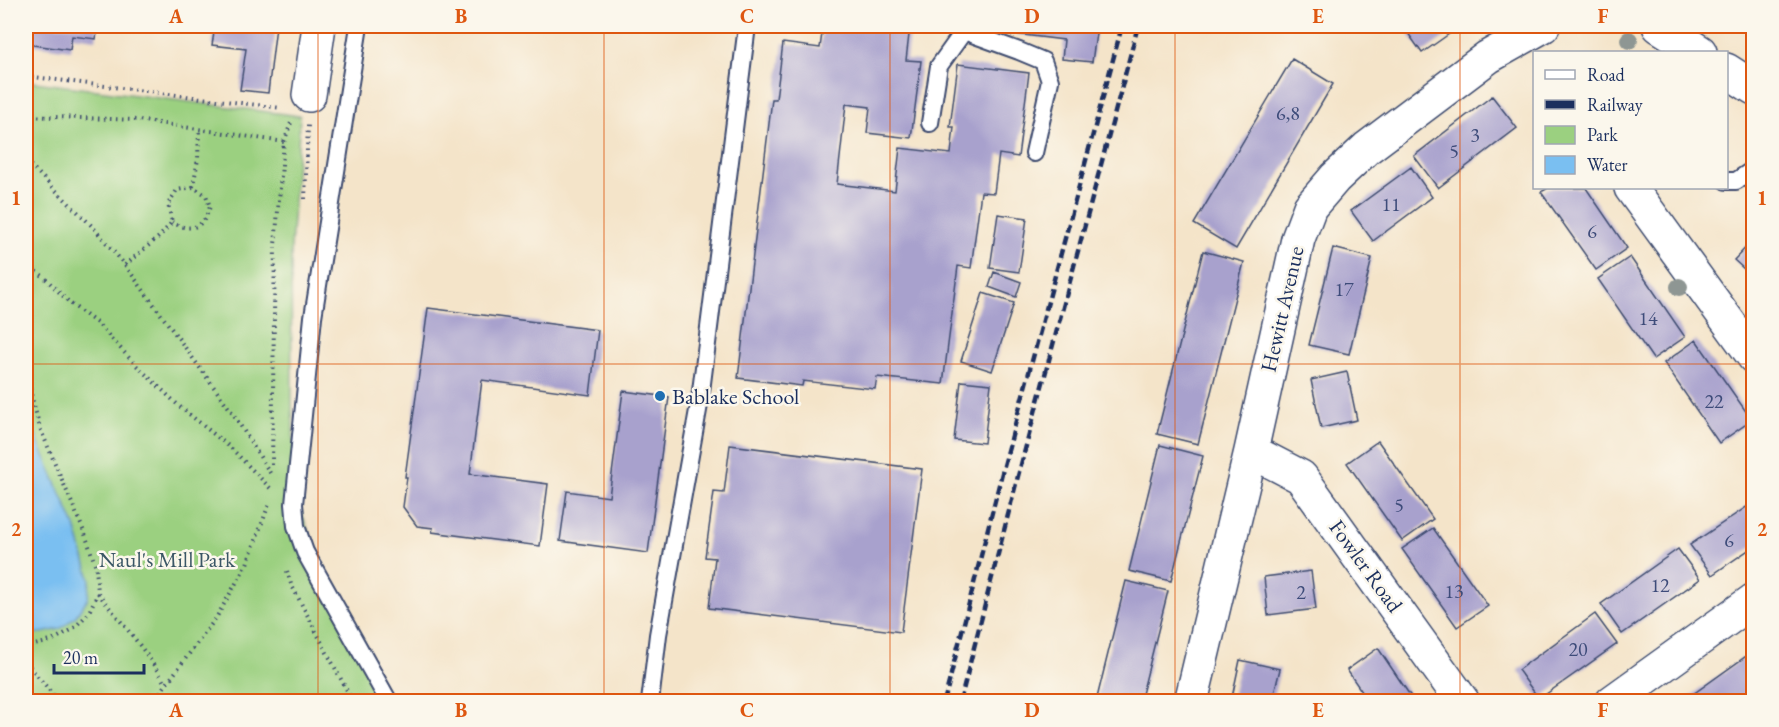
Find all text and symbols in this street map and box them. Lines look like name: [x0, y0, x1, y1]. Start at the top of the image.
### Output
text: A: [168, 3, 184, 29]
text: B: [455, 3, 467, 29]
text: C: [740, 3, 754, 29]
text: D: [1024, 3, 1040, 29]
text: E: [1312, 3, 1324, 29]
text: F: [1598, 3, 1609, 29]
legend: [1533, 51, 1728, 189]
text: Road: [1587, 63, 1626, 86]
text: Railway: [1587, 93, 1643, 116]
house number: 6,8: [1276, 100, 1300, 126]
house number: 3: [1470, 122, 1480, 148]
text: Park: [1587, 123, 1618, 146]
house number: 5: [1449, 138, 1459, 164]
text: Water: [1587, 153, 1628, 176]
text: 1: [11, 185, 21, 211]
text: 1: [1757, 185, 1767, 211]
house number: 11: [1381, 191, 1401, 217]
house number: 6: [1587, 218, 1597, 244]
street label: Hewitt Avenue: [1253, 243, 1311, 375]
house number: 17: [1334, 276, 1354, 302]
house number: 14: [1638, 305, 1658, 331]
place label: Bablake School: [672, 382, 799, 411]
house number: 22: [1704, 388, 1724, 414]
marker: Bablake School: [653, 389, 667, 403]
house number: 5: [1394, 492, 1404, 518]
street label: Fowler Road: [1323, 514, 1410, 619]
text: 2: [11, 516, 22, 542]
text: 2: [1757, 516, 1768, 542]
house number: 6: [1724, 527, 1734, 553]
park label: Naul's Mill Park: [99, 545, 236, 574]
house number: 12: [1650, 572, 1670, 598]
house number: 13: [1444, 578, 1464, 604]
house number: 2: [1296, 579, 1306, 605]
house number: 20: [1568, 636, 1588, 662]
scale bar: [54, 637, 144, 675]
text: 20 m: [63, 646, 98, 669]
text: A: [168, 697, 184, 723]
text: B: [455, 697, 467, 723]
text: C: [740, 697, 754, 723]
text: D: [1024, 697, 1040, 723]
text: E: [1312, 697, 1324, 723]
text: F: [1598, 697, 1609, 723]

